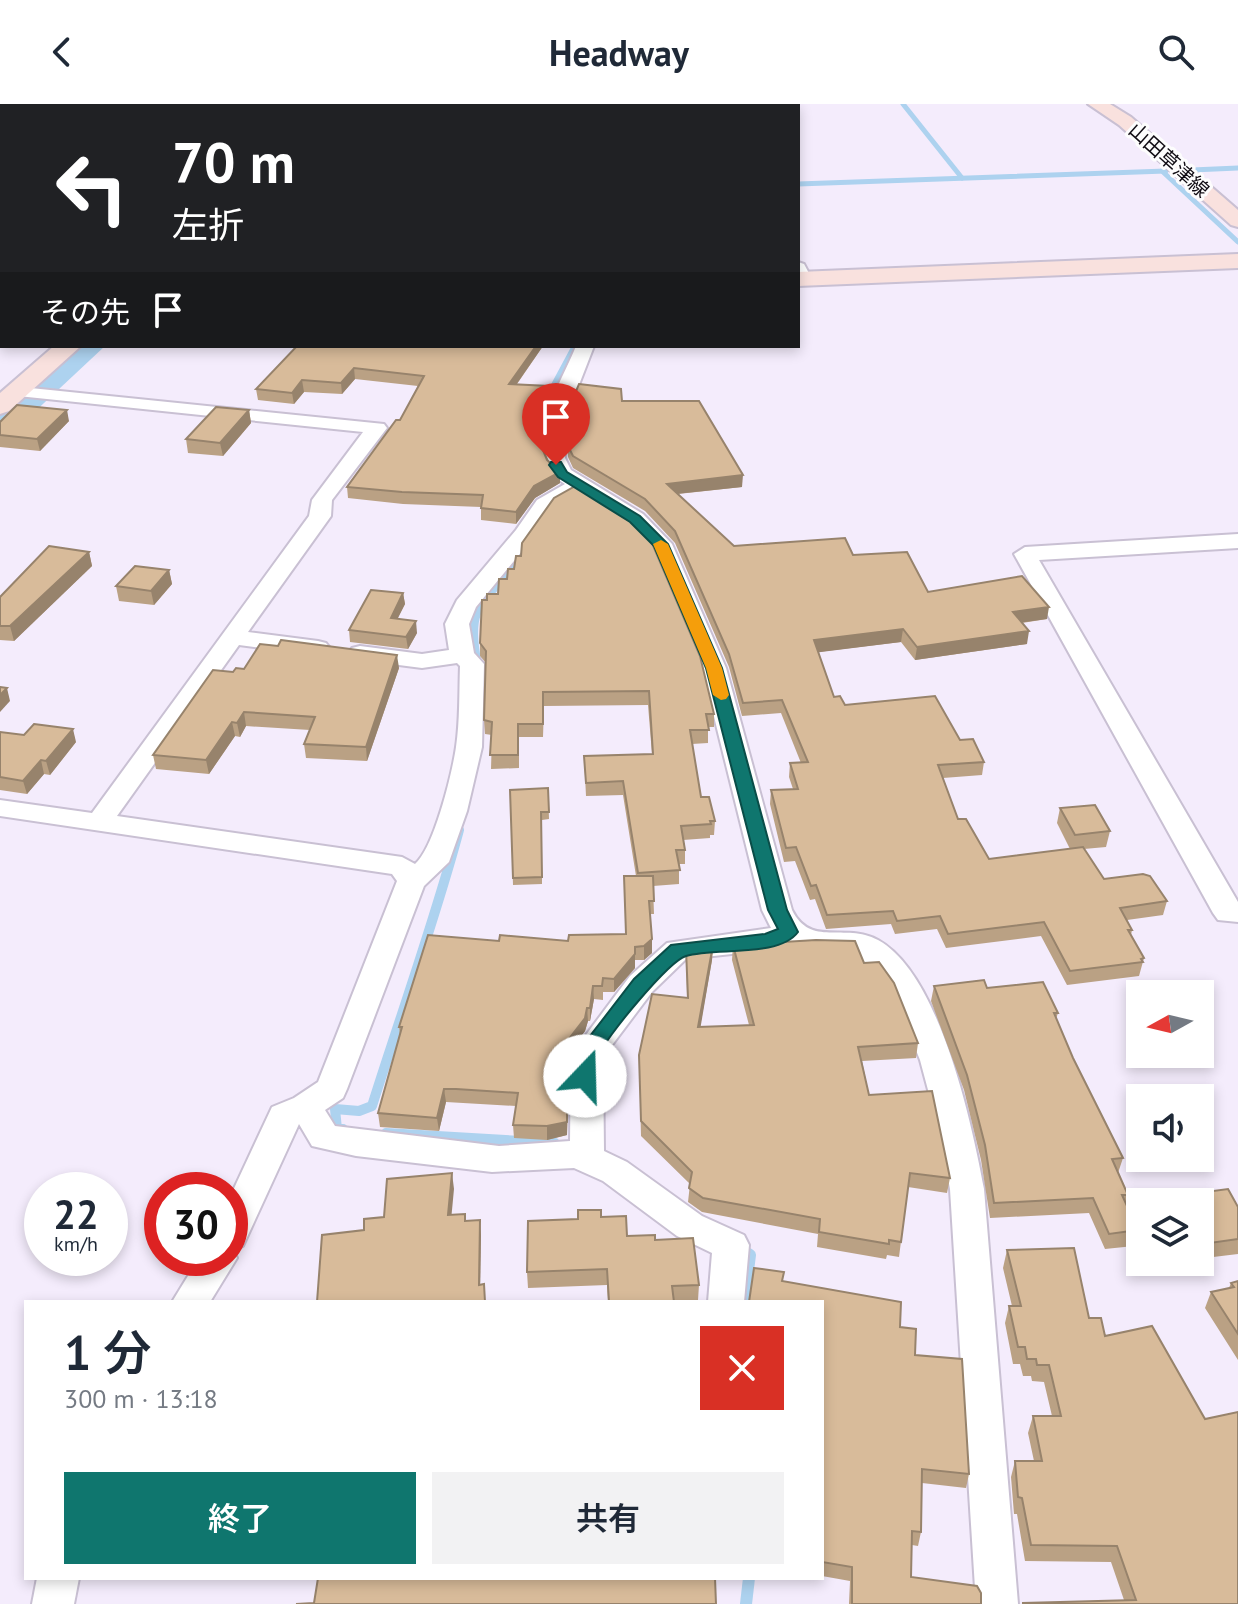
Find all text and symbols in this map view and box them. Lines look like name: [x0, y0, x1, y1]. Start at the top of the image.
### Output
text: Headway: [549, 29, 689, 76]
icon: back: [40, 30, 84, 74]
icon: search: [1154, 30, 1198, 74]
street label: 山田草津線: [1123, 117, 1215, 203]
text: 70 m: [172, 126, 295, 198]
icon: left: [40, 136, 144, 240]
text: 左折: [172, 201, 244, 248]
icon: arrive: [146, 288, 190, 332]
text: その先: [40, 292, 130, 331]
pin: [522, 383, 590, 465]
icon: arrive: [534, 395, 578, 439]
north arrow: [1126, 980, 1214, 1068]
map controls: [1126, 980, 1214, 1276]
position arrow: [543, 1034, 627, 1118]
button: sound: [1126, 1084, 1214, 1172]
speed limit sign: 30: [144, 1172, 248, 1276]
text: 22: [53, 1188, 99, 1240]
button: layers: [1126, 1188, 1214, 1276]
text: km/h: [54, 1231, 98, 1257]
text: 1 分: [64, 1321, 151, 1383]
button: close: [700, 1326, 784, 1410]
text: 300 m · 13:18: [64, 1382, 218, 1415]
button: 終了: [64, 1472, 416, 1564]
button: 共有: [432, 1472, 784, 1564]

